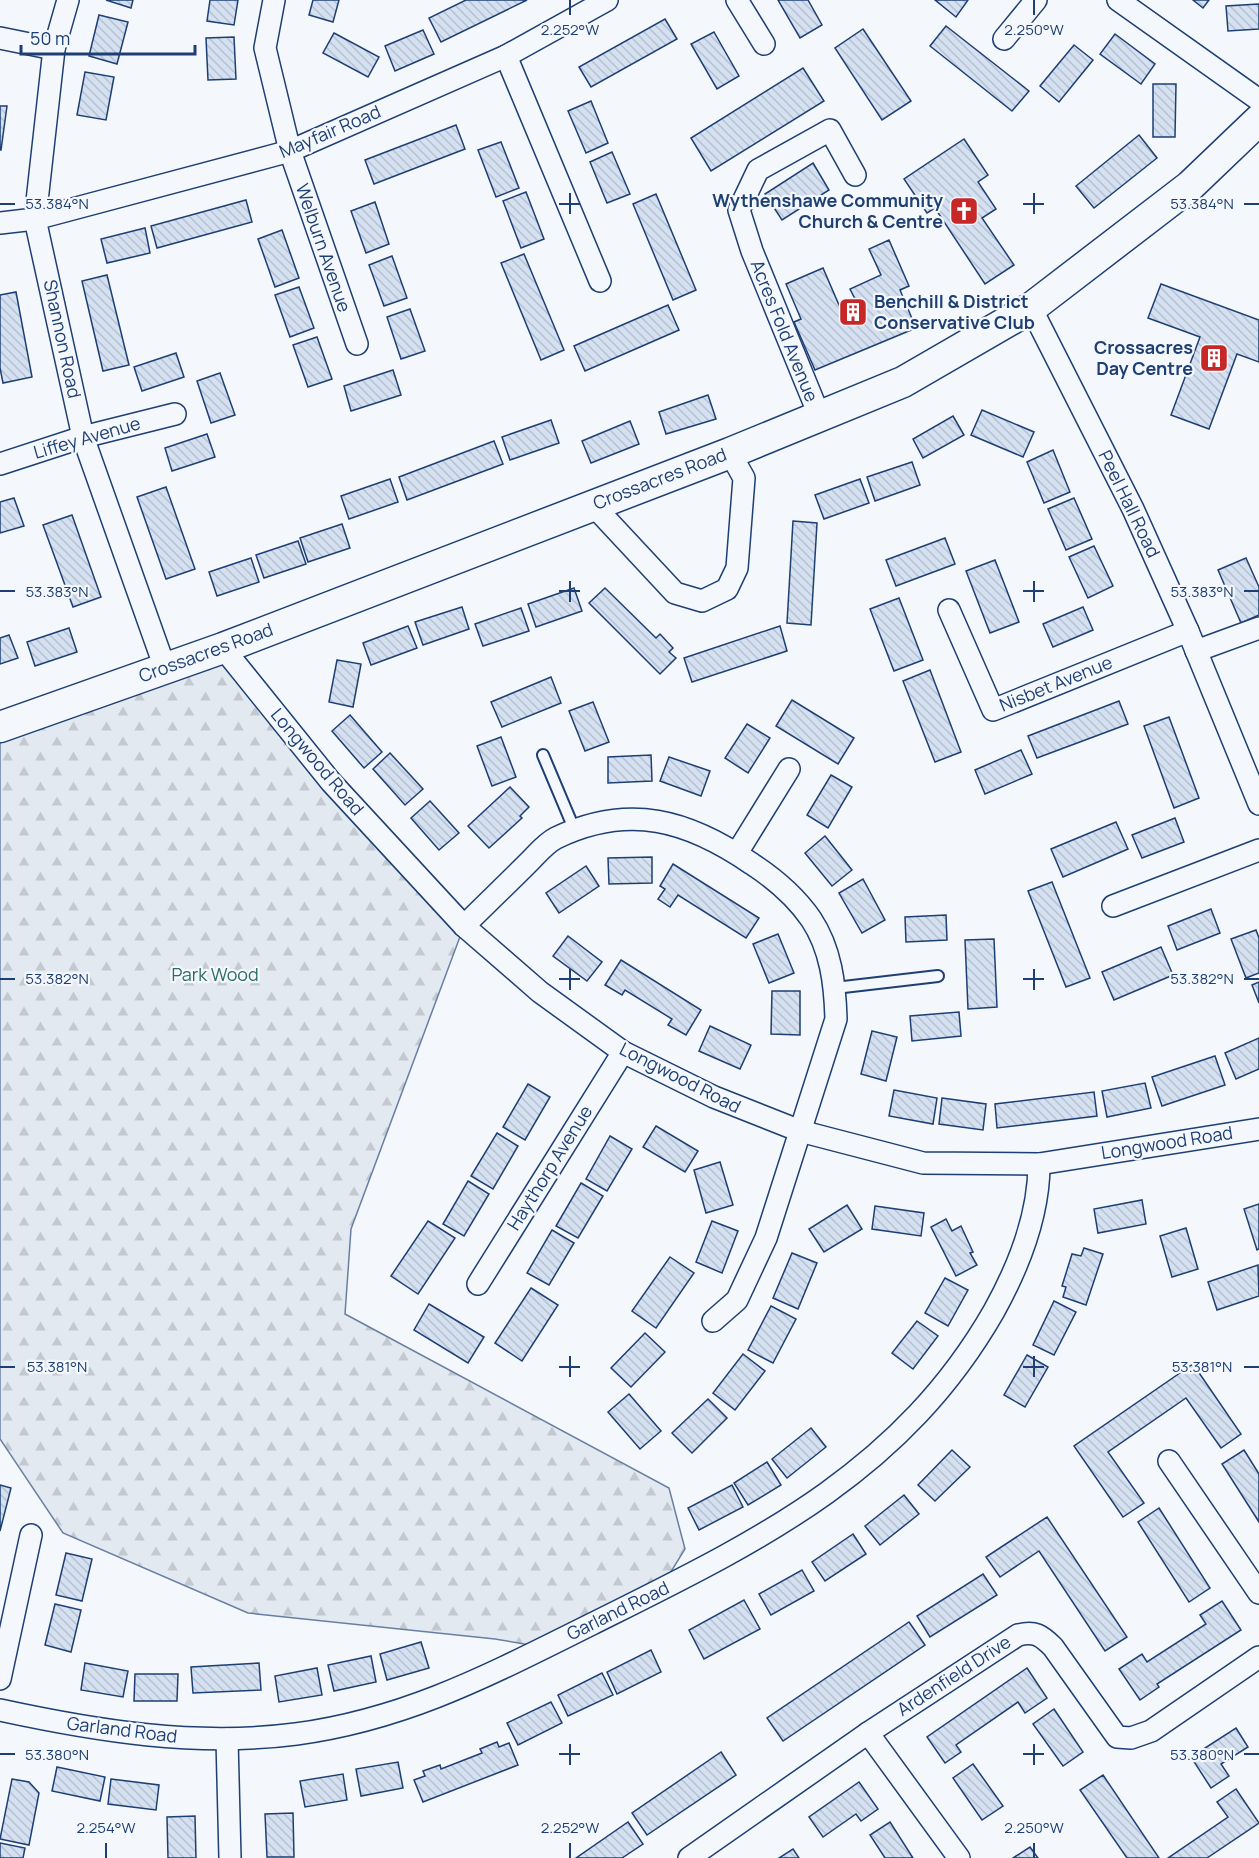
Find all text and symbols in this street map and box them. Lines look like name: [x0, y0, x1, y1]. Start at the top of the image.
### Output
scale bar: [21, 18, 195, 56]
text: 2.252°W: [541, 19, 599, 40]
text: 2.250°W: [1004, 19, 1064, 40]
text: 50 m: [30, 26, 70, 50]
street label: Mayfair Road: [275, 99, 384, 163]
street label: Welburn Avenue: [291, 180, 357, 315]
place label: Wythenshawe Community Church & Centre: [712, 188, 943, 233]
text: 53.384°N: [25, 193, 89, 214]
text: 53.384°N: [1170, 193, 1234, 214]
church icon: Wythenshawe Community Church & Centre: [948, 195, 980, 227]
street label: Acres Fold Avenue: [746, 256, 824, 405]
street label: Shannon Road: [39, 277, 87, 400]
place label: Benchill & District Conservative Club: [874, 289, 1035, 334]
building icon: Benchill & District Conservative Club: [837, 296, 869, 328]
place label: Crossacres Day Centre: [1094, 335, 1193, 380]
building icon: Crossacres Day Centre: [1198, 342, 1230, 374]
street label: Liffey Avenue: [31, 410, 143, 464]
street label: Crossacres Road: [589, 442, 730, 515]
street label: Peel Hall Road: [1094, 446, 1166, 561]
text: 53.383°N: [25, 581, 89, 602]
text: 53.383°N: [1170, 581, 1234, 602]
street label: Crossacres Road: [135, 617, 276, 687]
street label: Nisbet Avenue: [996, 650, 1116, 717]
street label: Longwood Road: [266, 703, 370, 820]
park label: Park Wood: [171, 962, 259, 986]
text: 53.382°N: [25, 968, 89, 989]
text: 53.382°N: [1170, 968, 1234, 989]
street label: Longwood Road: [616, 1036, 745, 1118]
street label: Haythorp Avenue: [501, 1101, 597, 1234]
street label: Longwood Road: [1099, 1120, 1234, 1164]
text: 53.381°N: [27, 1356, 87, 1377]
text: 53.381°N: [1172, 1356, 1232, 1377]
street label: Garland Road: [562, 1575, 673, 1645]
street label: Ardenfield Drive: [892, 1629, 1015, 1721]
street label: Garland Road: [66, 1710, 179, 1748]
text: 53.380°N: [25, 1744, 89, 1765]
text: 53.380°N: [1170, 1744, 1234, 1765]
text: 2.254°W: [76, 1817, 136, 1838]
text: 2.252°W: [541, 1817, 599, 1838]
text: 2.250°W: [1004, 1817, 1064, 1838]

